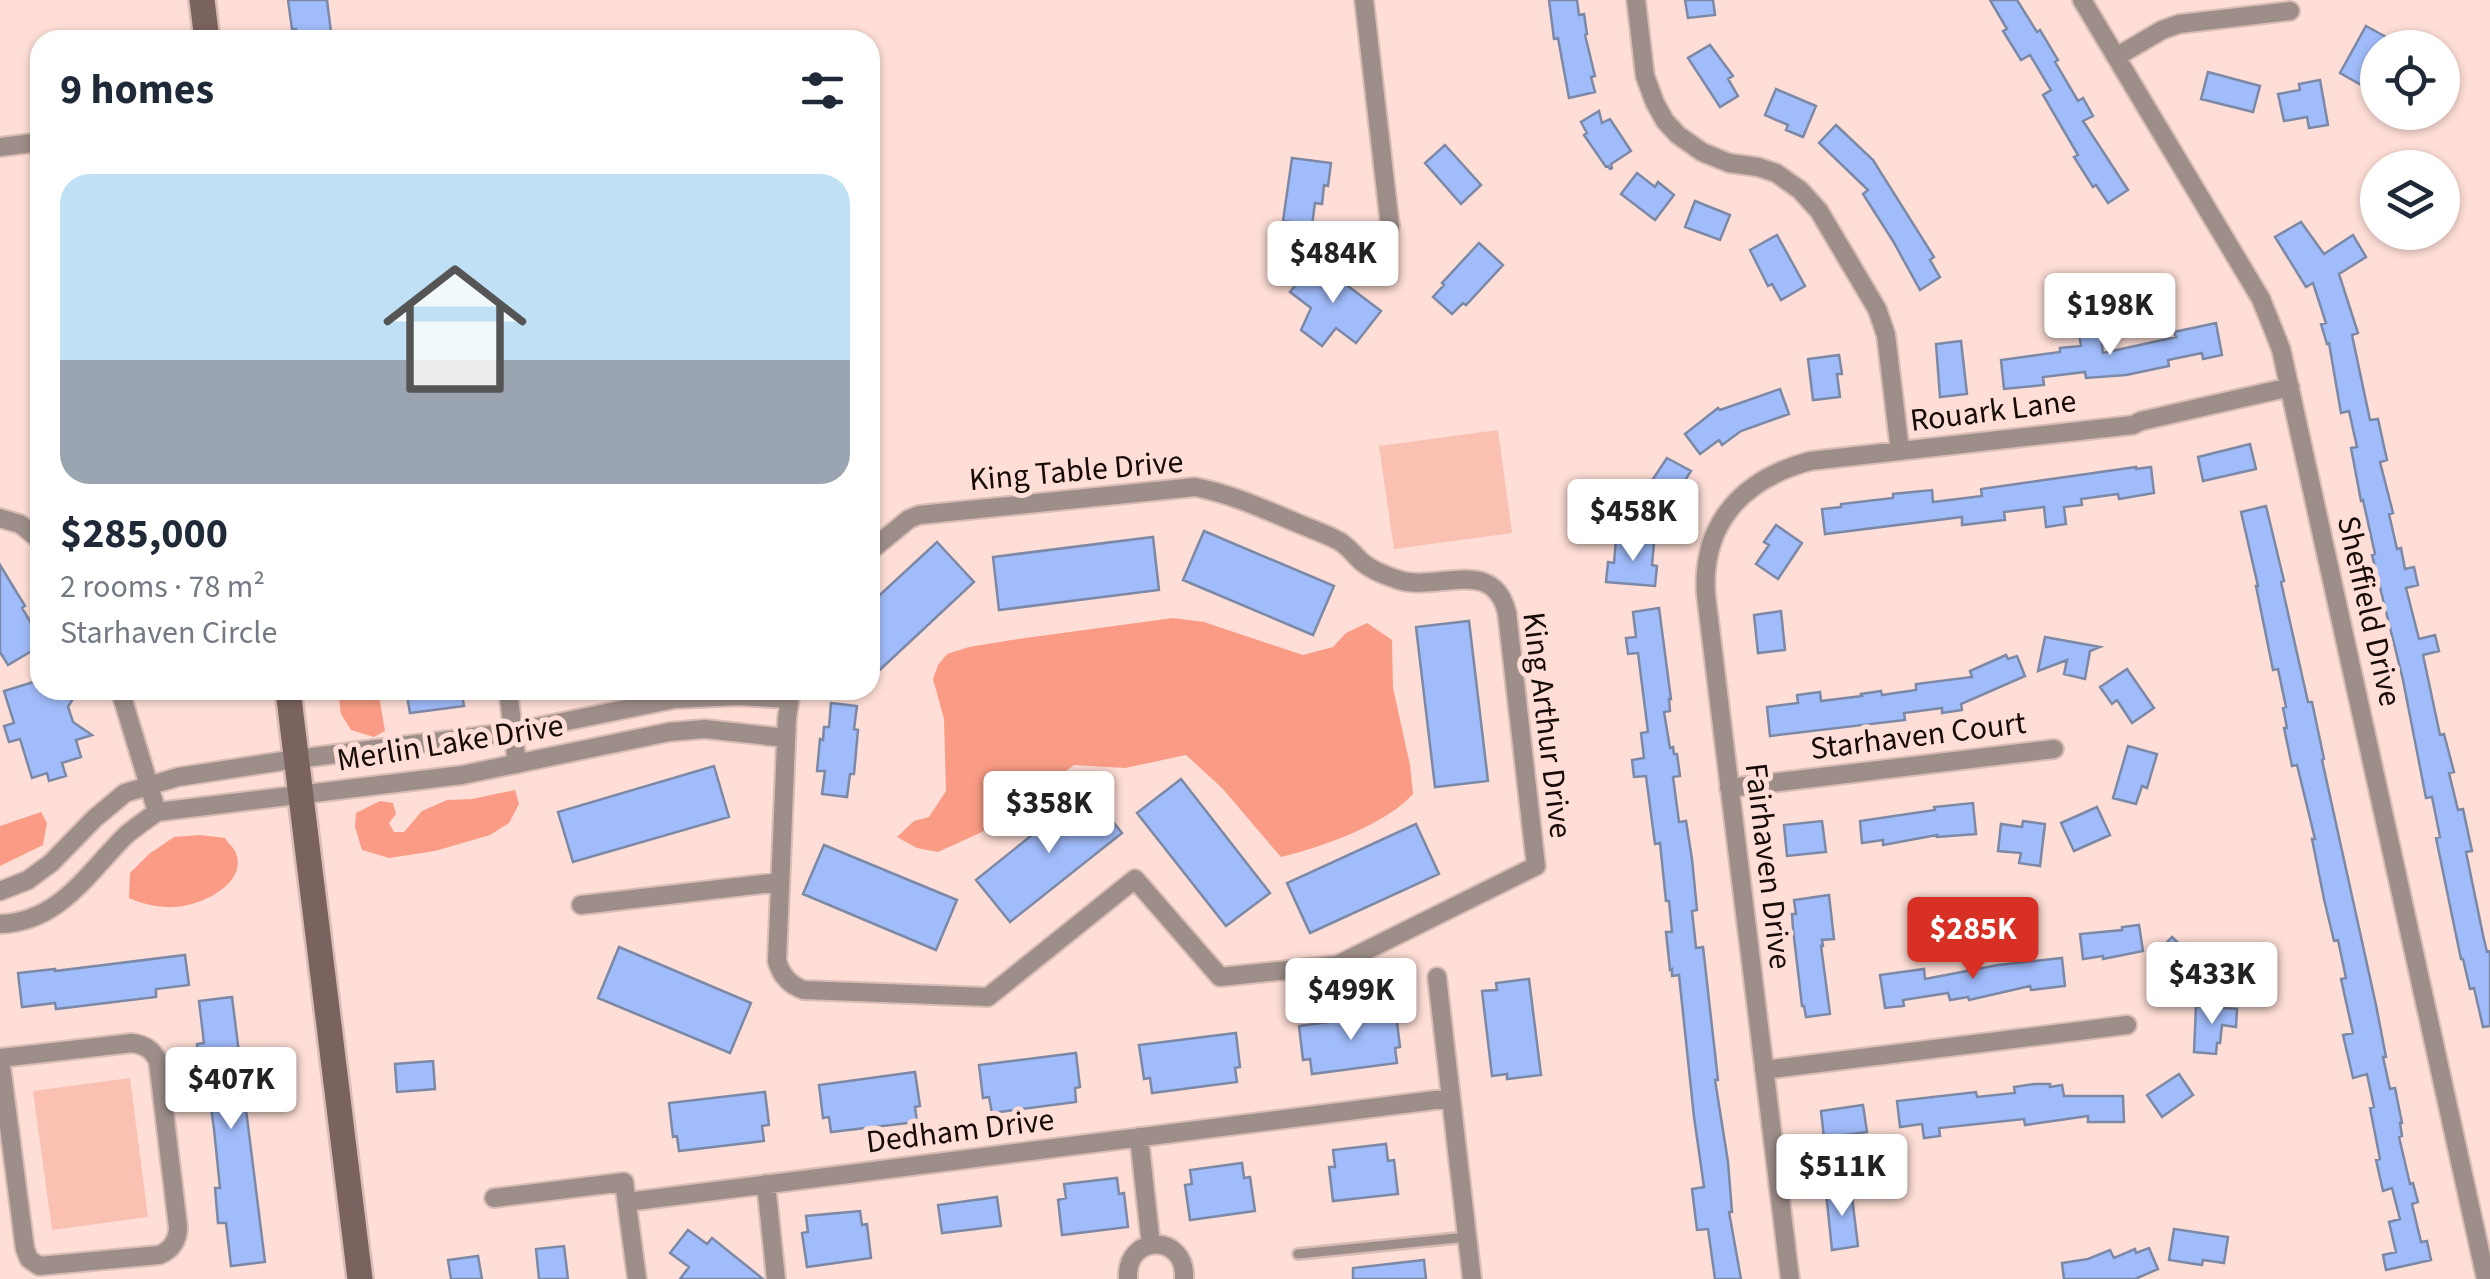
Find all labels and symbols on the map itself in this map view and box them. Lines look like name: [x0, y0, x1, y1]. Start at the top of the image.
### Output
pin: $484K: [1263, 221, 1403, 306]
pin: $198K: [2040, 273, 2180, 358]
street label: Rouark Lane: [1907, 378, 2079, 444]
street label: King Table Drive: [967, 439, 1185, 503]
pin: $458K: [1563, 479, 1703, 564]
street label: Sheffield Drive: [2325, 511, 2413, 711]
street label: King Arthur Drive: [1510, 609, 1584, 841]
street label: Starhaven Court: [1808, 700, 2029, 772]
street label: Merlin Lake Drive: [334, 702, 567, 784]
street label: Fairhaven Drive: [1733, 760, 1803, 972]
pin: $358K: [979, 771, 1119, 856]
pin: $285K: [1903, 897, 2043, 982]
pin: $433K: [2142, 942, 2282, 1027]
pin: $499K: [1281, 958, 1421, 1043]
pin: $407K: [161, 1047, 301, 1132]
street label: Dedham Drive: [863, 1097, 1057, 1165]
pin: $511K: [1772, 1134, 1912, 1219]

